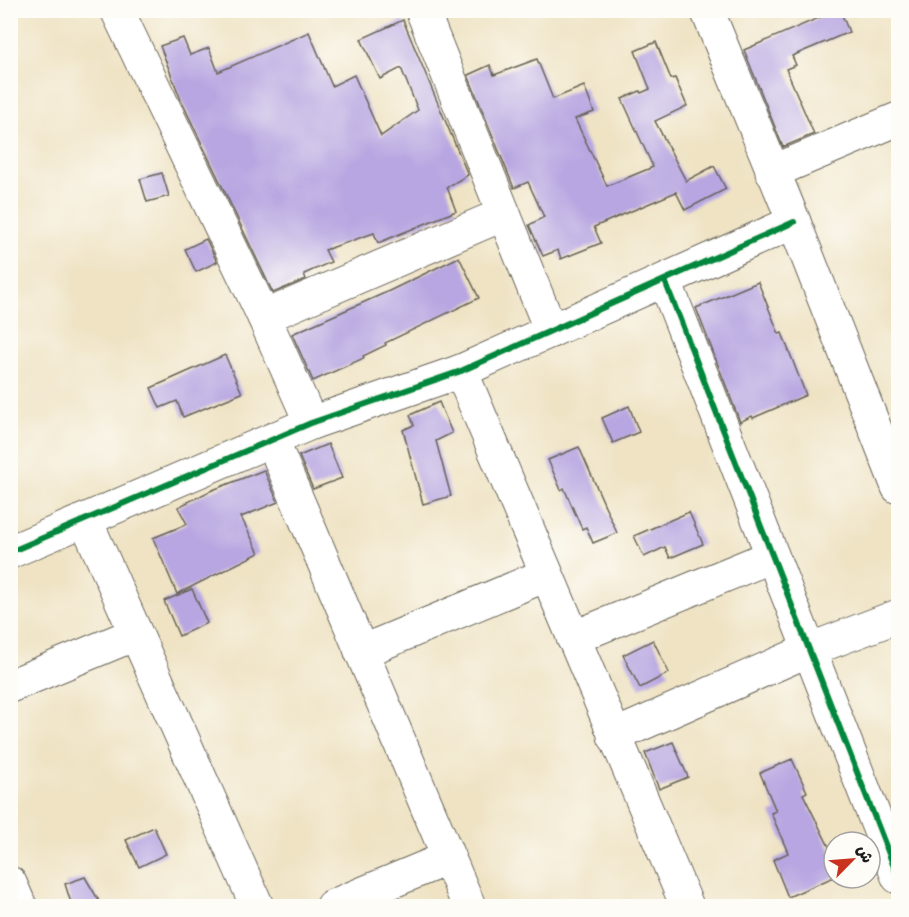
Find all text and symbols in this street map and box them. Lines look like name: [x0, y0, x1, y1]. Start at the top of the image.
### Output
north arrow: [822, 830, 882, 890]
text: ش: [850, 843, 875, 867]

